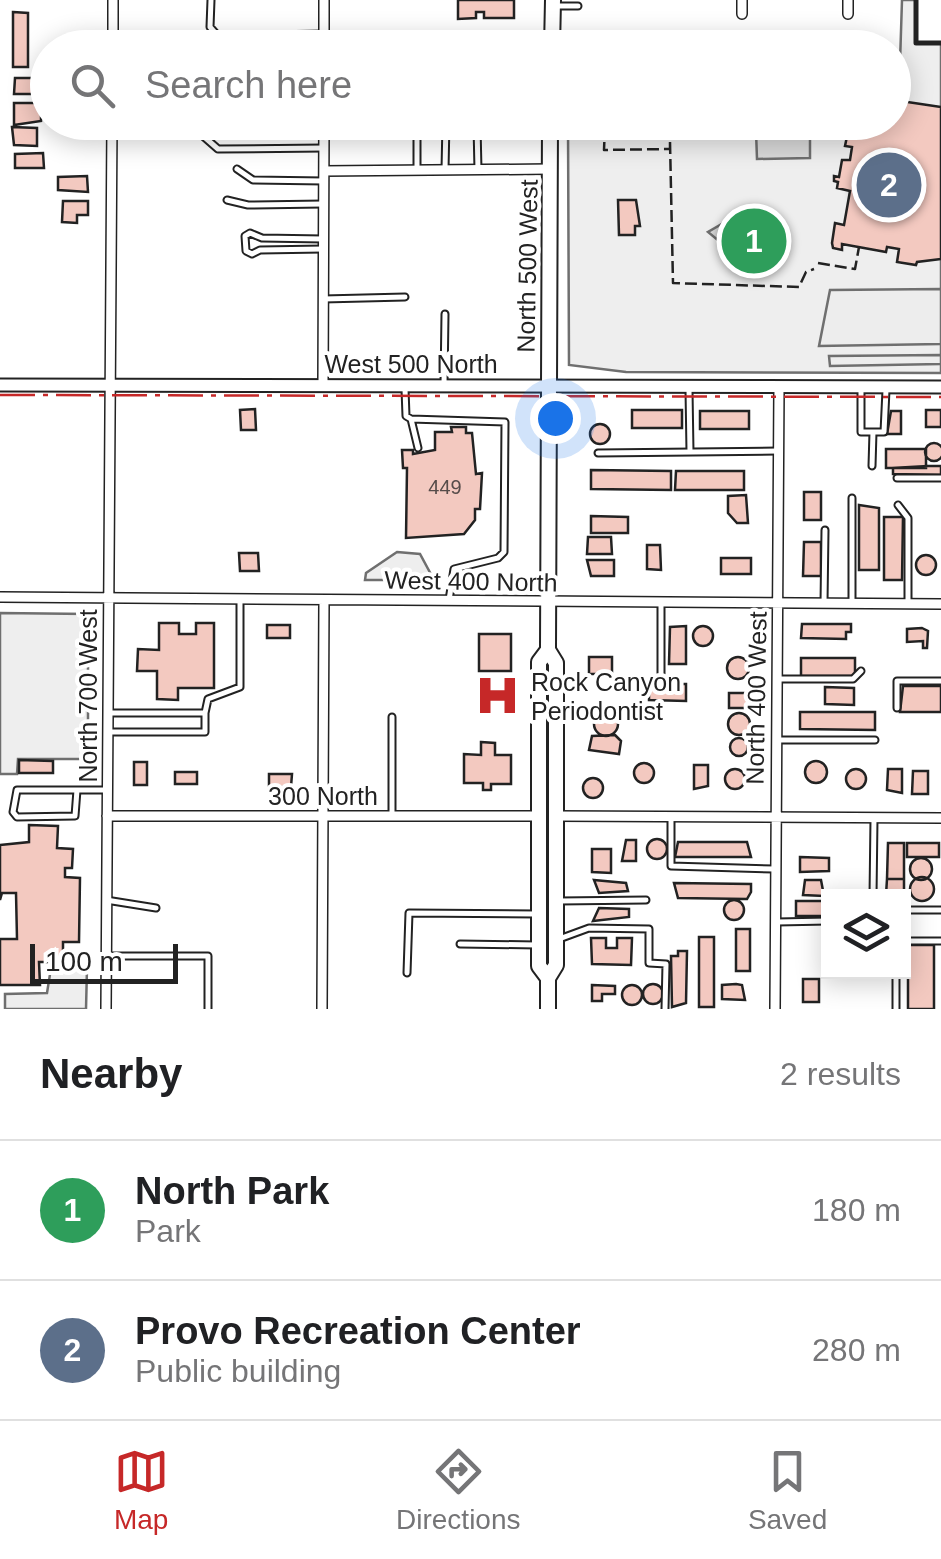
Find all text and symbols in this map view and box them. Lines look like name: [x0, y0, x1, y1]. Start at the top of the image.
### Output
search box: [30, 30, 911, 140]
icon: search: [65, 58, 120, 113]
text: Search here: [145, 64, 352, 106]
pin: 2: [856, 148, 922, 222]
street label: North 500 West: [511, 179, 543, 353]
pin: 1: [722, 204, 786, 278]
street label: West 500 North: [324, 350, 498, 378]
your location: [530, 393, 581, 444]
house number: 449: [428, 476, 462, 498]
street label: West 400 North: [384, 565, 558, 597]
street label: North 700 West: [74, 609, 102, 783]
street label: North 400 West: [740, 611, 772, 785]
place label: Rock Canyon Periodontist: [531, 668, 681, 725]
hospital icon: Rock Canyon Periodontist: [474, 672, 522, 720]
street label: 300 North: [268, 782, 378, 810]
map controls: [821, 889, 911, 979]
button: layers: [821, 889, 911, 979]
scale bar: [30, 939, 178, 984]
text: 100 m: [45, 946, 123, 977]
text: Nearby: [40, 1050, 182, 1097]
text: 2 results: [780, 1056, 901, 1092]
text: North Park: [135, 1170, 329, 1212]
text: 1: [64, 1192, 81, 1228]
text: 180 m: [812, 1192, 901, 1228]
text: Park: [135, 1213, 201, 1249]
text: Provo Recreation Center: [135, 1310, 581, 1352]
text: 2: [64, 1332, 81, 1368]
text: 280 m: [812, 1332, 901, 1368]
text: Public building: [135, 1353, 341, 1389]
tab: Map: [114, 1444, 169, 1536]
tab: Directions: [396, 1444, 521, 1536]
tab: Saved: [748, 1444, 827, 1536]

